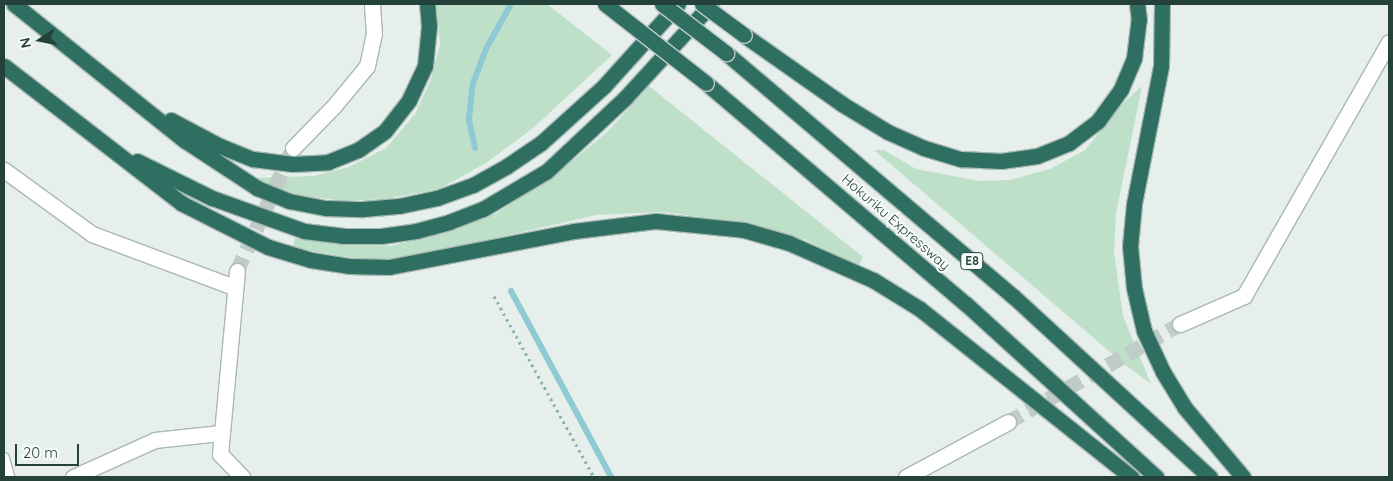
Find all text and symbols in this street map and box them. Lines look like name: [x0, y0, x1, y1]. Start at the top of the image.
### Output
north arrow: [15, 15, 65, 65]
text: N: [15, 36, 35, 50]
street label: Hokuriku Expressway: [838, 170, 954, 274]
road number: E8: [960, 252, 984, 270]
scale bar: [18, 434, 81, 466]
text: 20 m: [23, 443, 58, 462]

